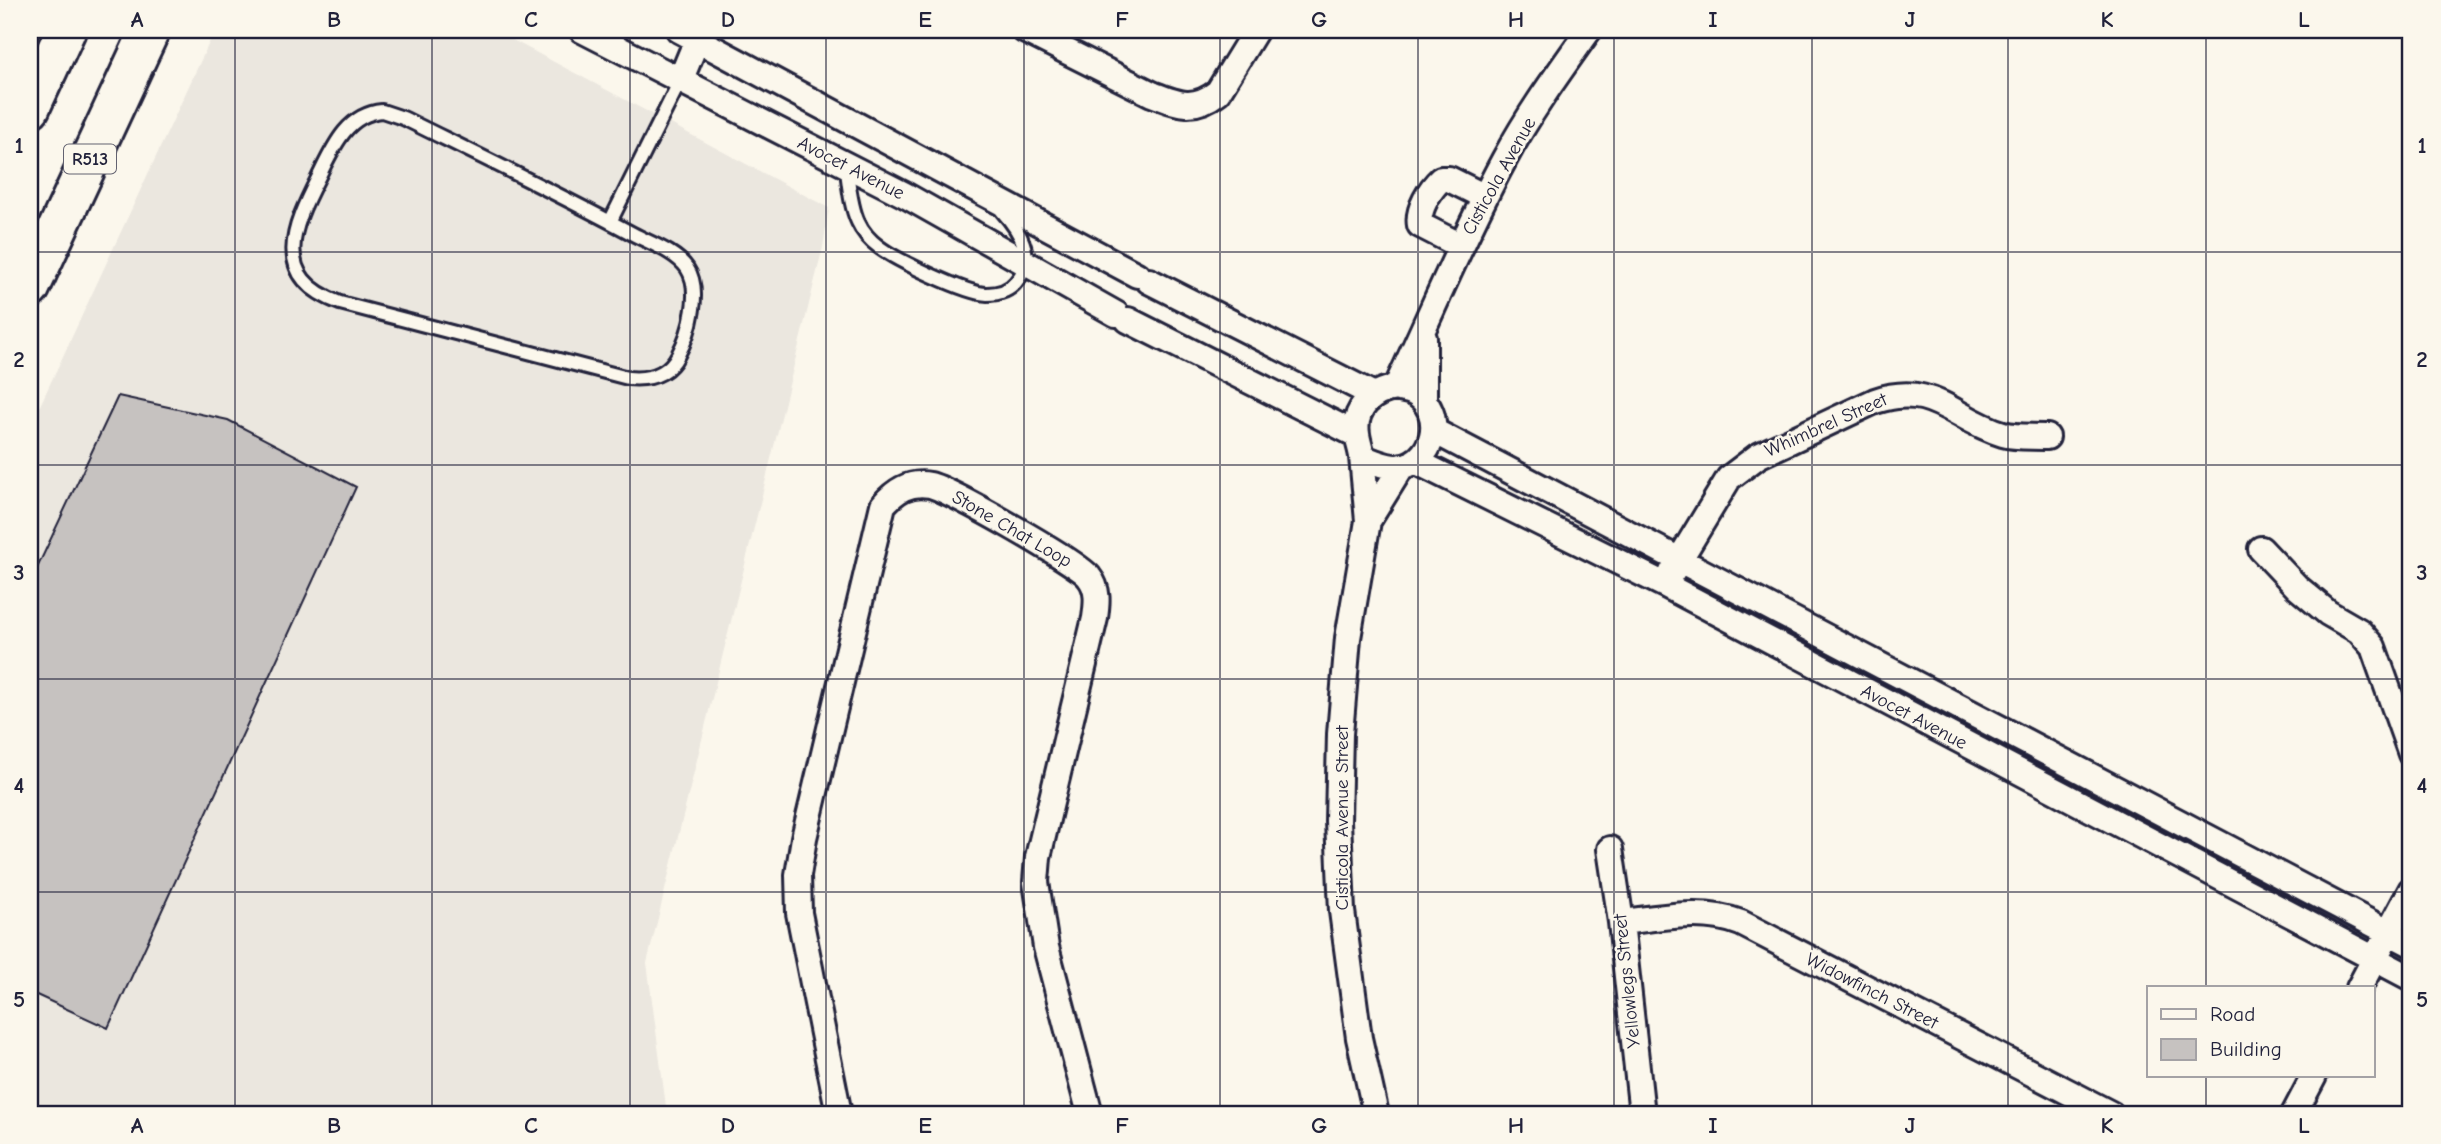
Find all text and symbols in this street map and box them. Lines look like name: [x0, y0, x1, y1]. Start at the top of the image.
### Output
text: A: [131, 6, 144, 33]
text: B: [327, 6, 341, 33]
text: C: [524, 6, 538, 33]
text: D: [721, 6, 735, 33]
text: E: [918, 6, 932, 33]
text: F: [1115, 6, 1129, 33]
text: G: [1311, 6, 1327, 33]
text: H: [1508, 6, 1524, 33]
text: I: [1708, 6, 1718, 33]
text: J: [1905, 6, 1916, 33]
text: K: [2101, 6, 2114, 33]
text: L: [2298, 6, 2310, 33]
street label: Cisticola Avenue: [1458, 113, 1540, 239]
text: 1: [14, 132, 24, 159]
street label: Avocet Avenue: [794, 132, 908, 204]
text: 1: [2417, 132, 2427, 159]
road number: R513: [64, 144, 116, 174]
text: 2: [13, 346, 25, 373]
text: 2: [2416, 346, 2428, 373]
street label: Whimbrel Street: [1761, 388, 1891, 462]
street label: Stone Chat Loop: [948, 486, 1076, 572]
text: 3: [13, 559, 25, 586]
text: 3: [2416, 559, 2428, 586]
street label: Avocet Avenue: [1857, 680, 1971, 754]
street label: Cisticola Avenue Street: [1331, 725, 1353, 910]
text: 4: [14, 772, 25, 799]
text: 4: [2417, 772, 2428, 799]
street label: Yellowlegs Street: [1609, 912, 1645, 1049]
street label: Widowfinch Street: [1802, 948, 1942, 1034]
text: 5: [13, 986, 25, 1013]
legend: [2147, 986, 2374, 1078]
text: 5: [2416, 986, 2428, 1013]
text: Road: [2210, 1002, 2255, 1026]
text: Building: [2210, 1037, 2282, 1061]
text: A: [131, 1112, 144, 1139]
text: B: [327, 1112, 341, 1139]
text: C: [524, 1112, 538, 1139]
text: D: [721, 1112, 735, 1139]
text: E: [918, 1112, 932, 1139]
text: F: [1115, 1112, 1129, 1139]
text: G: [1311, 1112, 1327, 1139]
text: H: [1508, 1112, 1524, 1139]
text: I: [1708, 1112, 1718, 1139]
text: J: [1905, 1112, 1916, 1139]
text: K: [2101, 1112, 2114, 1139]
text: L: [2298, 1112, 2310, 1139]

